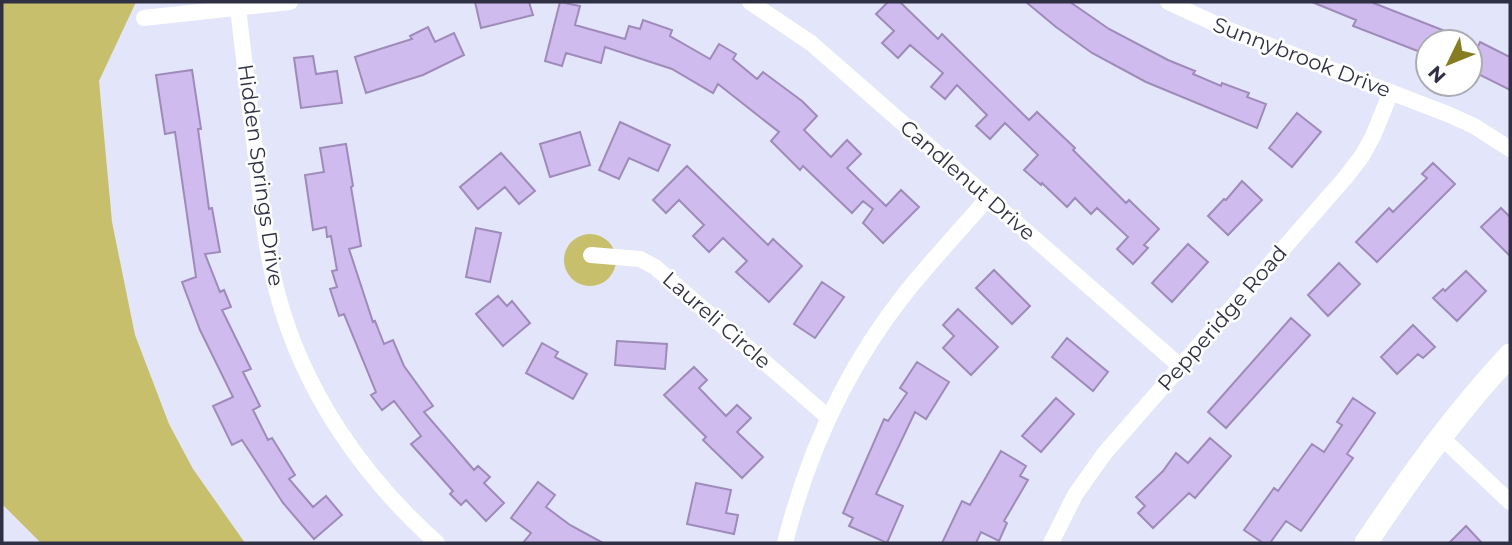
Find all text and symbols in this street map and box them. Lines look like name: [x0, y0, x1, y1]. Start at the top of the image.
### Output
street label: Sunnybrook Drive: [1210, 12, 1394, 102]
north arrow: [1414, 28, 1484, 98]
text: N: [1423, 61, 1451, 88]
street label: Hidden Springs Drive: [233, 62, 289, 288]
street label: Candlenut Drive: [895, 114, 1041, 246]
street label: Pepperidge Road: [1152, 240, 1292, 396]
street label: Laureli Circle: [658, 266, 776, 374]

